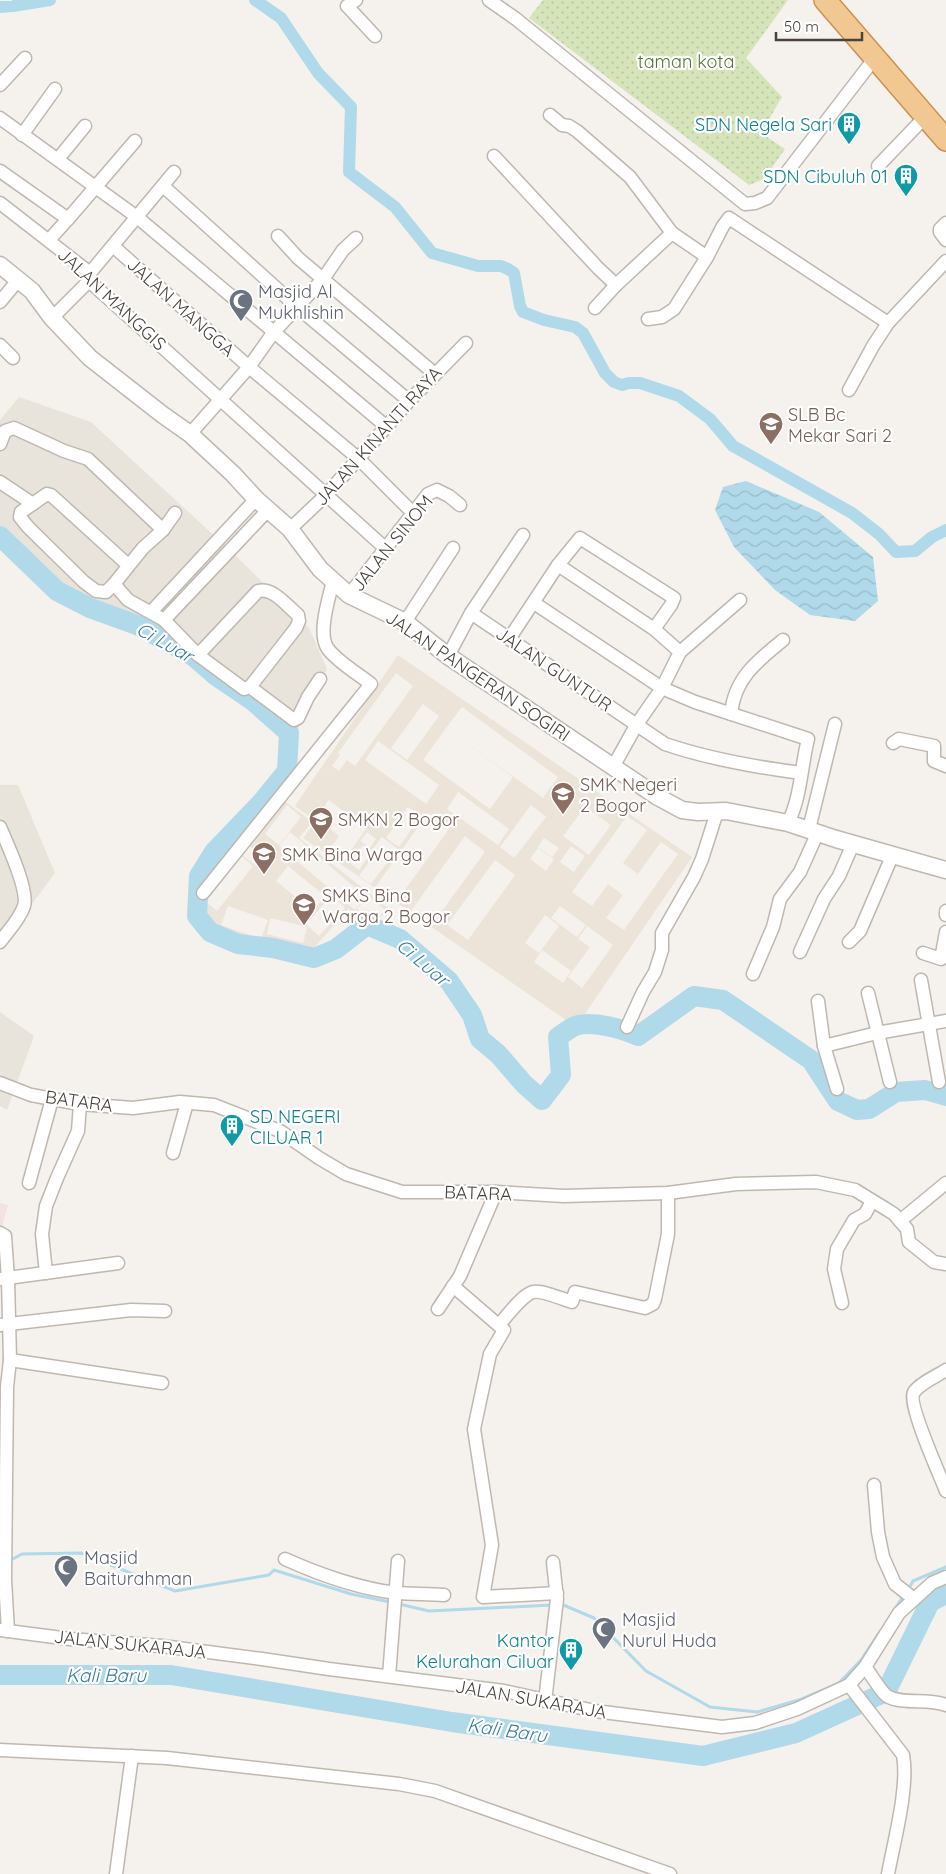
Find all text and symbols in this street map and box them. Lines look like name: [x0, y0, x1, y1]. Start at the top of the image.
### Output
scale bar: [776, 10, 862, 42]
text: 50 m: [784, 17, 819, 36]
park label: taman kota: [638, 50, 734, 73]
building icon: SDN Negela Sari: [836, 111, 862, 145]
place label: SDN Negela Sari: [695, 113, 832, 136]
building icon: SDN Cibuluh 01: [893, 163, 919, 197]
place label: SDN Cibuluh 01: [763, 165, 888, 188]
street label: JALAN MANGGIS: [53, 243, 171, 355]
street label: JALAN MANGGA: [122, 253, 240, 362]
place label: Masjid Al Mukhlishin: [258, 280, 344, 324]
mosque icon: Masjid Al Mukhlishin: [228, 288, 254, 322]
street label: JALAN KINANTI RAYA: [309, 361, 447, 510]
place label: SLB Bc Mekar Sari 2: [788, 403, 892, 447]
school or university icon: SLB Bc Mekar Sari 2: [758, 411, 784, 445]
street label: JALAN SINOM: [346, 490, 438, 596]
street label: JALAN PANGERAN SOGIRI: [381, 606, 575, 746]
water label: Ci Luar: [132, 617, 200, 669]
street label: JALAN GUNTUR: [492, 622, 616, 716]
place label: SMK Negeri 2 Bogor: [580, 773, 677, 817]
school or university icon: SMK Negeri 2 Bogor: [550, 781, 576, 815]
school or university icon: SMKN 2 Bogor: [308, 806, 334, 840]
place label: SMKN 2 Bogor: [338, 808, 459, 831]
school or university icon: SMK Bina Warga: [251, 841, 277, 875]
place label: SMK Bina Warga: [282, 843, 423, 866]
place label: SMKS Bina Warga 2 Bogor: [322, 884, 450, 928]
school or university icon: SMKS Bina Warga 2 Bogor: [291, 892, 317, 926]
water label: Ci Luar: [392, 933, 456, 993]
street label: BATARA: [44, 1085, 115, 1117]
place label: SD NEGERI CILUAR 1: [250, 1105, 341, 1149]
building icon: SD NEGERI CILUAR 1: [219, 1113, 245, 1147]
street label: BATARA: [444, 1180, 513, 1206]
place label: Masjid Baiturahman: [84, 1546, 192, 1590]
mosque icon: Masjid Baiturahman: [53, 1554, 79, 1588]
place label: Masjid Nurul Huda: [622, 1608, 717, 1652]
mosque icon: Masjid Nurul Huda: [591, 1616, 617, 1650]
street label: JALAN SUKARAJA: [53, 1625, 208, 1663]
place label: Kantor Kelurahan Ciluar: [416, 1629, 554, 1673]
building icon: Kantor Kelurahan Ciluar: [558, 1637, 584, 1671]
water label: Kali Baru: [66, 1663, 147, 1687]
street label: JALAN SUKARAJA: [454, 1674, 609, 1724]
water label: Kali Baru: [466, 1713, 549, 1748]

